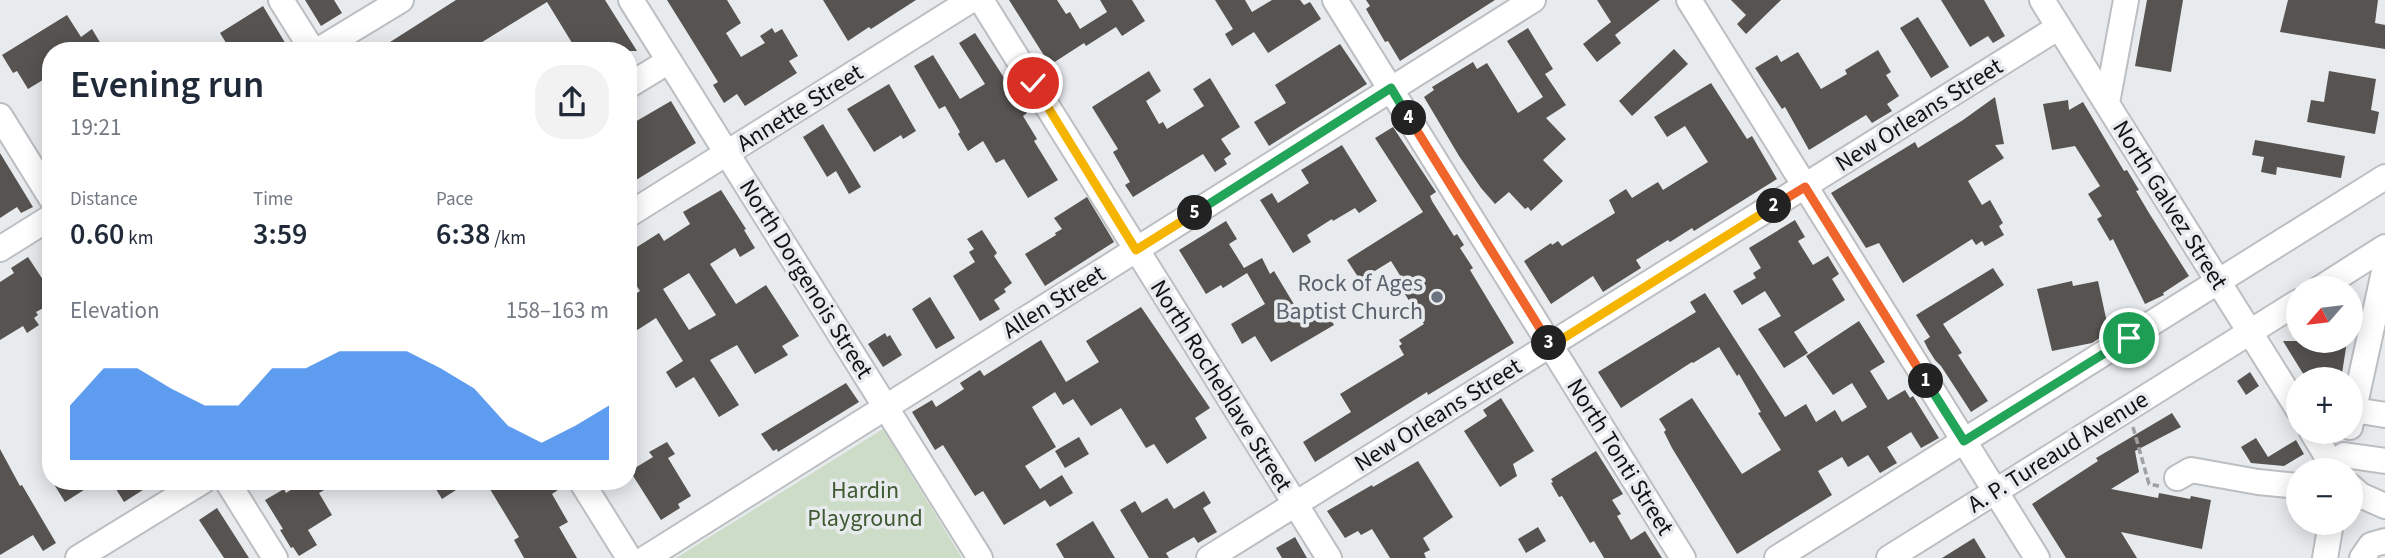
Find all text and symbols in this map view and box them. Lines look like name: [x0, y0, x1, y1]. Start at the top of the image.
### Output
street label: New Orleans Street: [1828, 49, 2010, 181]
pin: [1003, 53, 1063, 113]
street label: Annette Street: [730, 55, 870, 161]
text: Evening run: [70, 58, 264, 112]
icon: check: [1014, 64, 1052, 102]
button: share: [535, 65, 609, 139]
pin: 4: [1392, 100, 1426, 136]
text: 4: [1403, 104, 1414, 131]
text: 19:21: [70, 111, 121, 144]
street label: North Galvez Street: [2104, 113, 2236, 297]
street label: North Dorgenois Street: [730, 172, 882, 386]
text: Distance: [70, 186, 138, 213]
text: Time: [253, 186, 293, 213]
text: Pace: [436, 186, 473, 213]
pin: 2: [1756, 188, 1792, 224]
text: 2: [1768, 192, 1779, 219]
pin: 5: [1178, 196, 1212, 230]
text: 5: [1189, 199, 1200, 226]
text: 0.60: [70, 213, 124, 256]
text: 3:59: [253, 213, 307, 256]
text: 6:38: [436, 213, 490, 256]
text: km: [124, 225, 153, 252]
text: /km: [490, 225, 526, 252]
street label: Allen Street: [996, 257, 1112, 347]
place label: Rock of Ages Baptist Church: [1275, 266, 1423, 329]
street label: North Rocheblave Street: [1141, 273, 1301, 499]
north arrow: [2286, 276, 2362, 354]
map controls: [2286, 276, 2363, 535]
marker: Rock of Ages Baptist Church: [1429, 289, 1445, 305]
text: Elevation: [70, 294, 160, 327]
text: 158–163 m: [506, 294, 609, 327]
pin: [2099, 308, 2159, 368]
icon: arrive: [2110, 319, 2148, 357]
pin: 3: [1532, 326, 1566, 360]
text: 3: [1543, 329, 1554, 356]
street label: New Orleans Street: [1347, 349, 1529, 481]
pin: 1: [1909, 364, 1944, 398]
text: 1: [1920, 367, 1931, 394]
button: +: [2286, 367, 2363, 444]
street label: North Tonti Street: [1558, 372, 1682, 542]
street label: A. P. Tureaud Avenue: [1961, 382, 2155, 522]
button: −: [2286, 458, 2363, 535]
park label: Hardin Playground: [807, 473, 923, 536]

